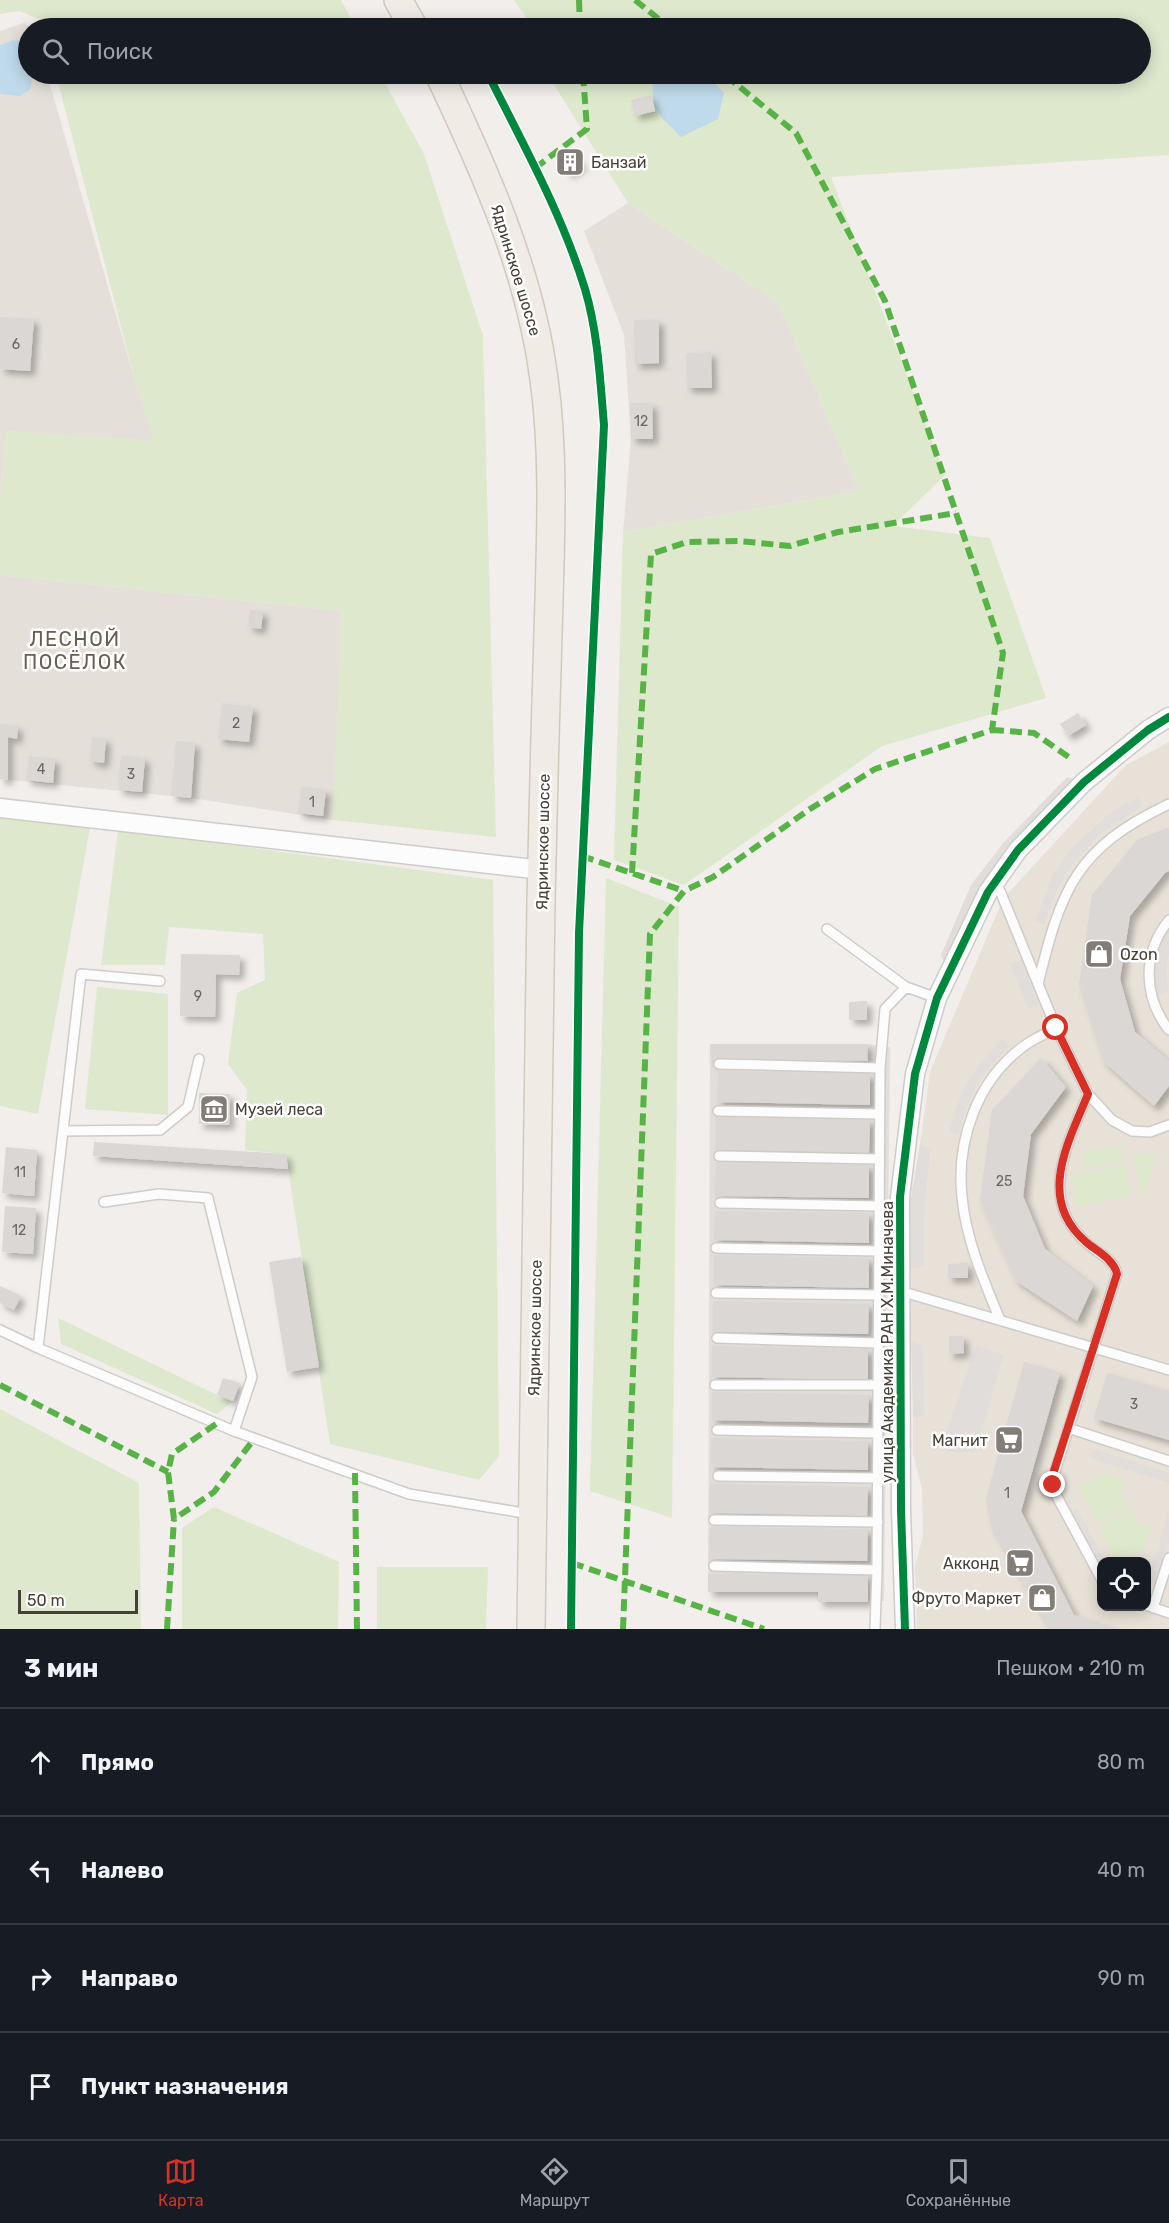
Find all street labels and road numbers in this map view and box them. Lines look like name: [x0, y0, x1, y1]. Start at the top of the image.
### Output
street label: Ядринское шоссе: [487, 202, 545, 338]
street label: Ядринское шоссе: [532, 773, 554, 910]
street label: улица Академика РАН Х.М.Миначева: [878, 1201, 897, 1483]
street label: Ядринское шоссе: [524, 1259, 546, 1396]

